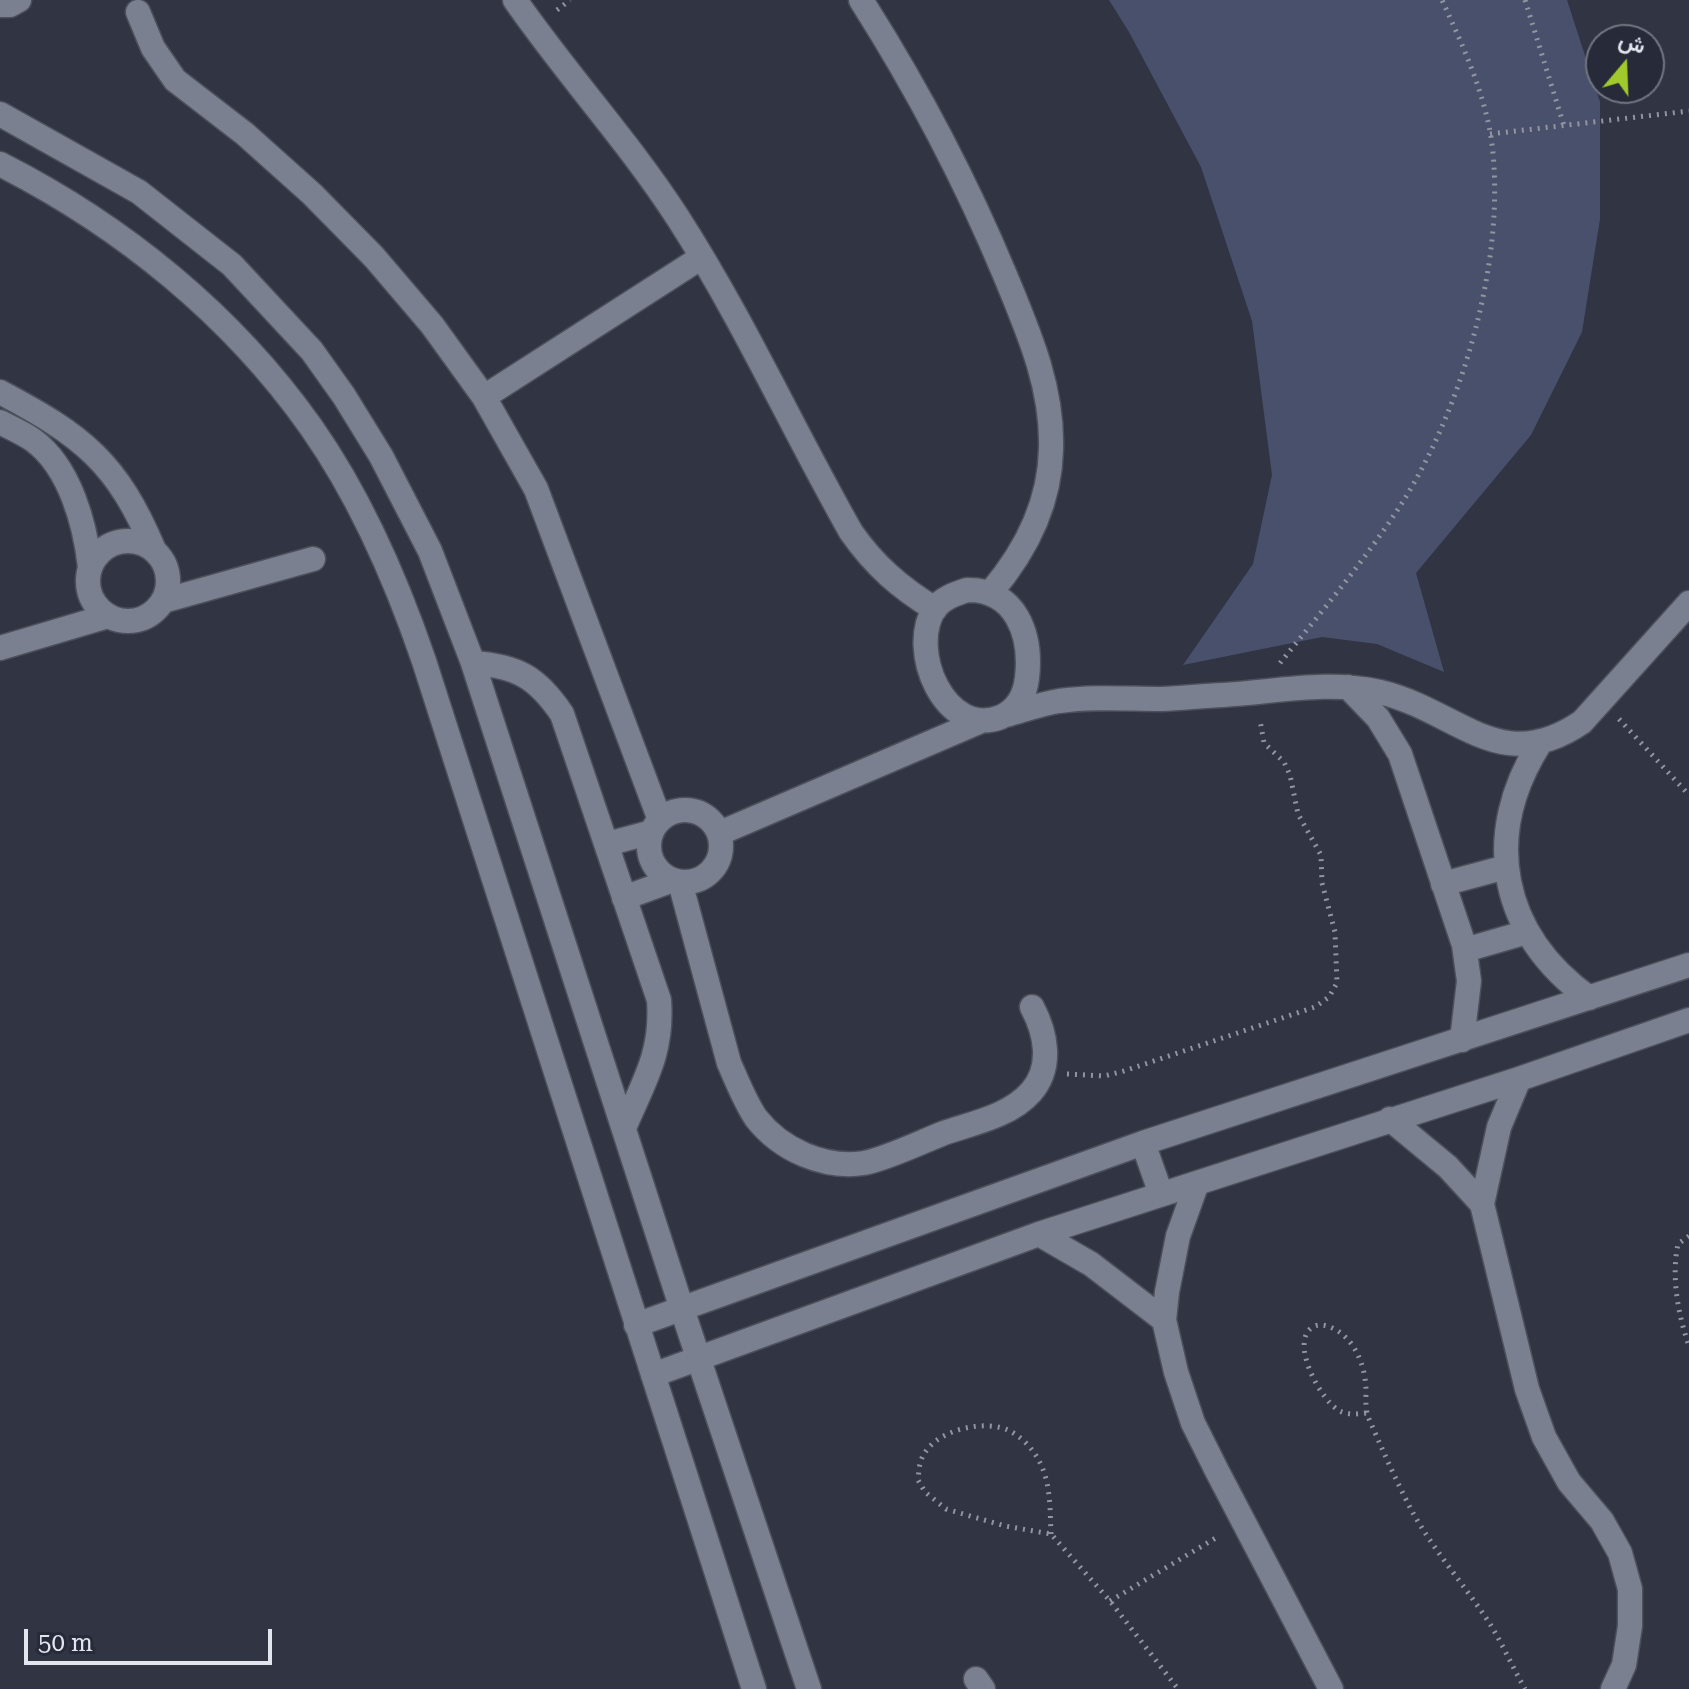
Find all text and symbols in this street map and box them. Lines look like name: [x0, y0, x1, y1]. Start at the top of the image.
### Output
north arrow: [1585, 24, 1665, 104]
text: ش: [1616, 27, 1649, 59]
scale bar: [28, 1613, 276, 1663]
text: 50 m: [38, 1629, 93, 1657]

